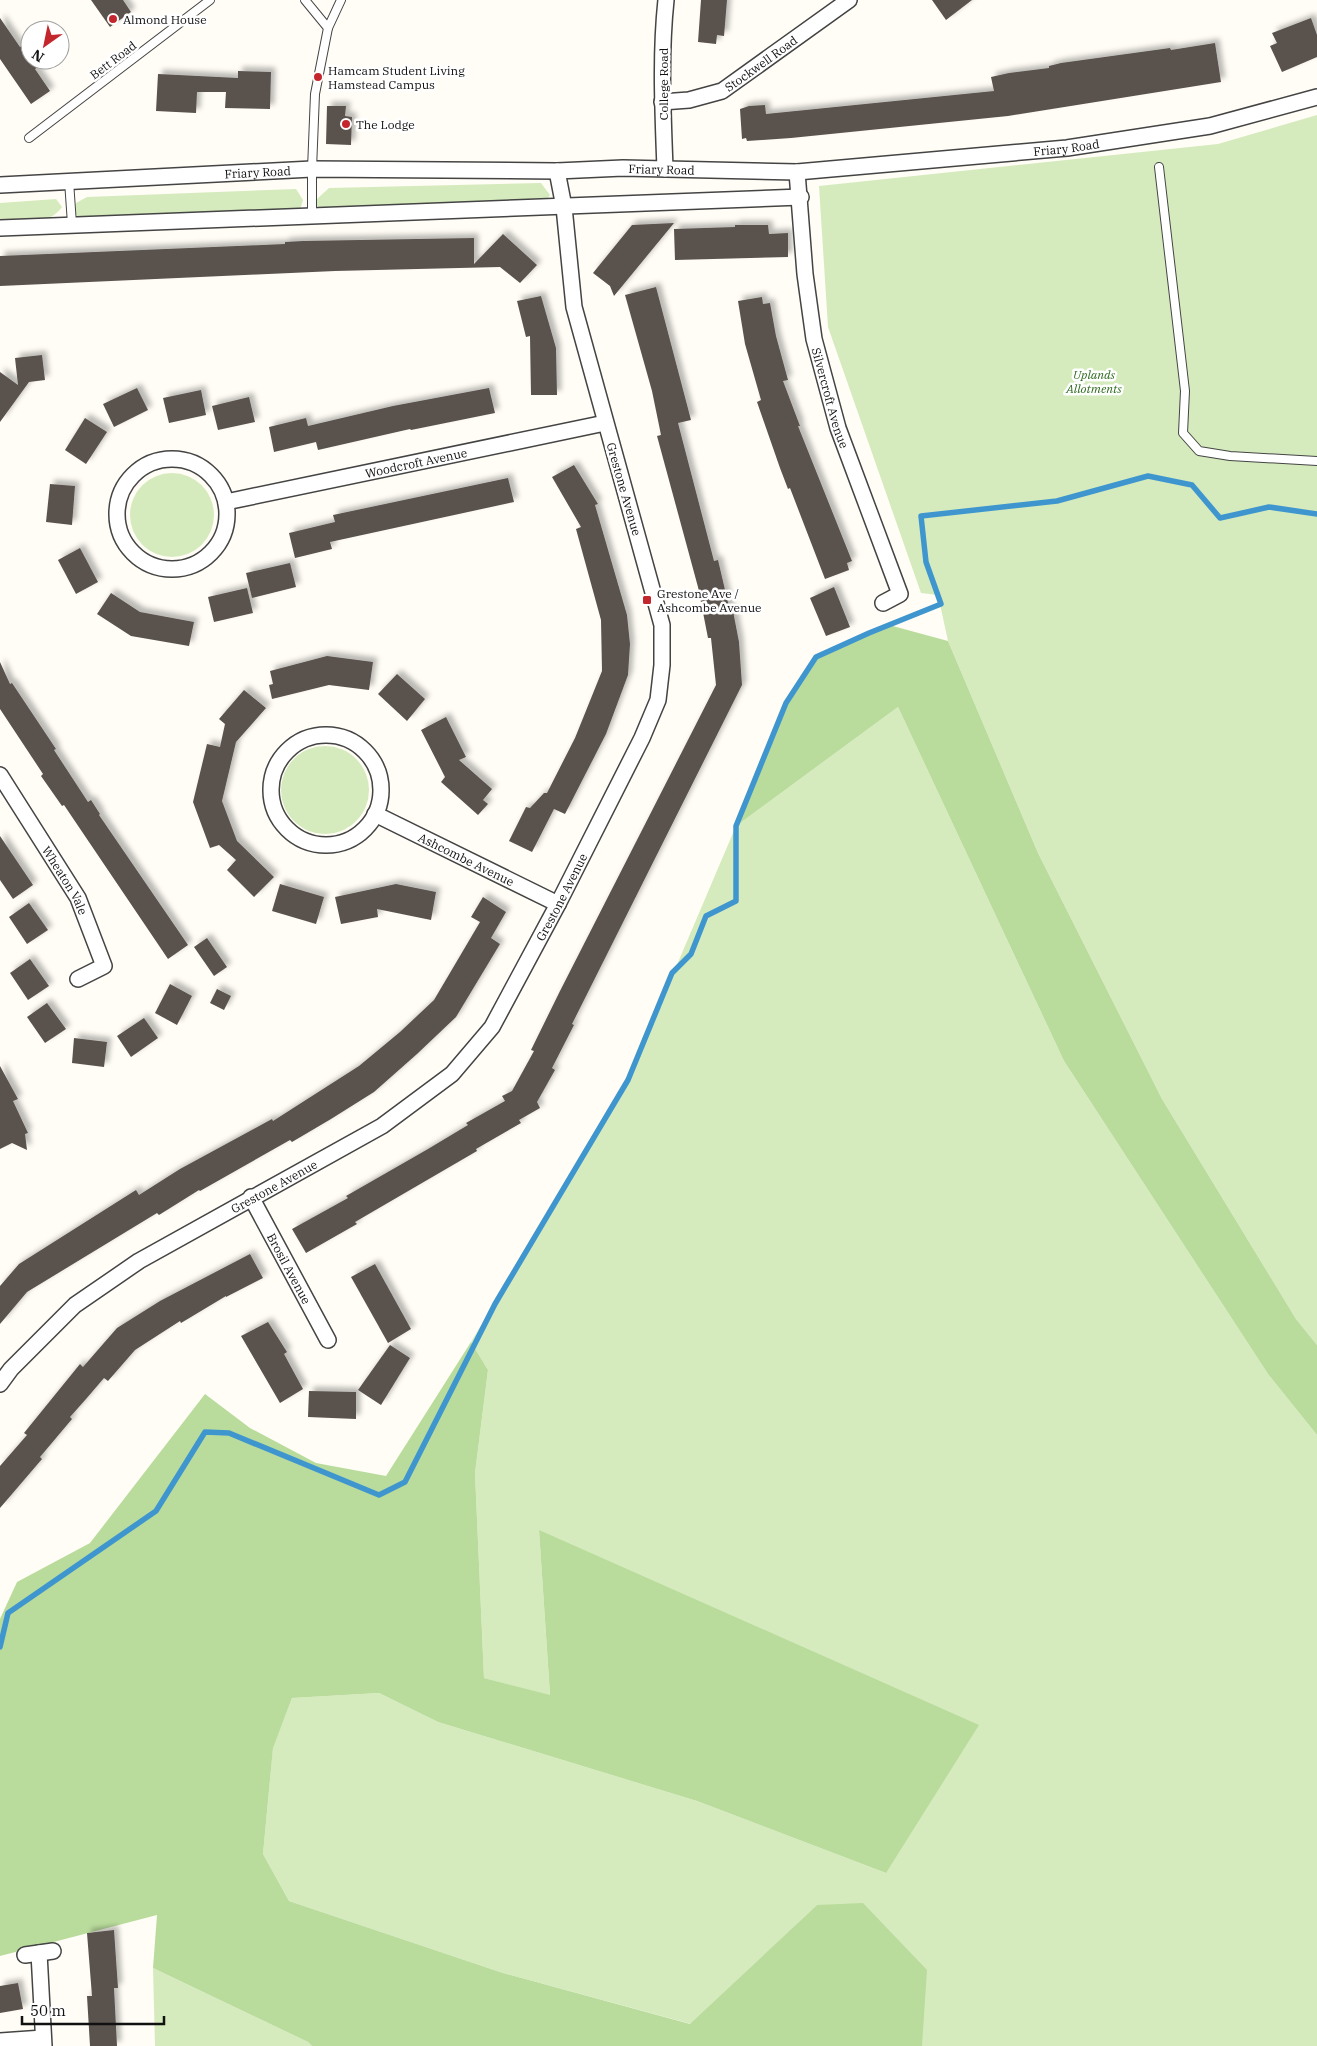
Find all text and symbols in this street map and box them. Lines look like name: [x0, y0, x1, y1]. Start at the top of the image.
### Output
place label: Almond House: [123, 12, 207, 27]
marker: Almond House: [107, 13, 119, 25]
north arrow: [20, 20, 70, 70]
street label: Stockwell Road: [722, 32, 800, 94]
street label: Bett Road: [87, 38, 139, 82]
text: N: [28, 45, 47, 66]
street label: College Road: [656, 48, 671, 120]
place label: Hamcam Student Living Hamstead Campus: [328, 63, 465, 92]
marker: Hamcam Student Living Hamstead Campus: [312, 71, 324, 83]
place label: The Lodge: [356, 117, 415, 132]
marker: The Lodge: [340, 118, 352, 130]
street label: Friary Road: [1033, 136, 1100, 158]
street label: Friary Road: [628, 161, 695, 177]
street label: Friary Road: [224, 163, 291, 181]
street label: Silvercroft Avenue: [809, 346, 852, 450]
park label: Uplands Allotments: [1065, 367, 1122, 396]
street label: Grestone Avenue: [604, 441, 644, 537]
street label: Woodcroft Avenue: [364, 444, 468, 480]
place label: Grestone Ave / Ashcombe Avenue: [657, 586, 762, 615]
marker: Grestone Ave / Ashcombe Avenue: [641, 594, 653, 606]
street label: Ashcombe Avenue: [416, 829, 517, 889]
street label: Wheaton Vale: [39, 843, 91, 917]
street label: Grestone Avenue: [532, 851, 590, 943]
street label: Grestone Avenue: [228, 1156, 320, 1216]
street label: Brosil Avenue: [264, 1230, 315, 1306]
scale bar: [22, 1994, 165, 2026]
text: 50 m: [30, 2001, 66, 2020]

